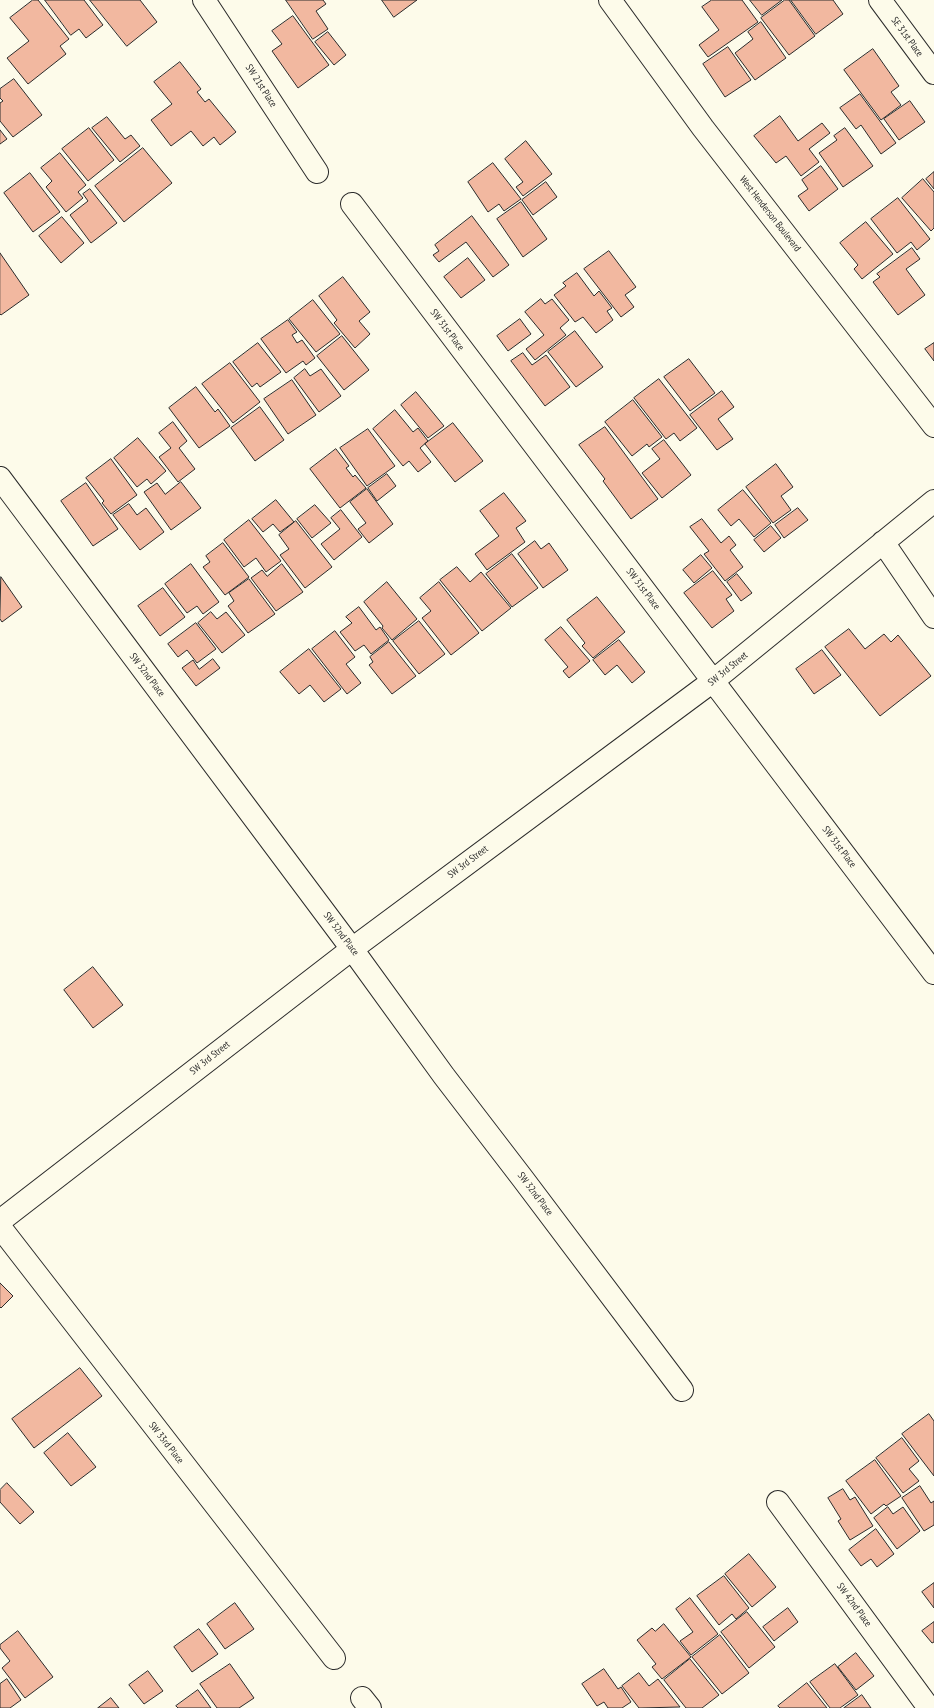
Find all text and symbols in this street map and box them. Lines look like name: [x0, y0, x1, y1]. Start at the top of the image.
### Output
street label: SE 31st Place: [889, 15, 925, 59]
street label: SW 21st Place: [243, 62, 279, 110]
street label: West Henderson Boulevard: [737, 174, 803, 254]
street label: SW 31st Place: [428, 307, 466, 353]
street label: SW 31st Place: [624, 566, 662, 612]
street label: SW 3rd Street: [706, 649, 750, 689]
street label: SW 32nd Place: [127, 651, 167, 699]
street label: SW 31st Place: [820, 824, 858, 870]
street label: SW 3rd Street: [445, 843, 491, 881]
street label: SW 32nd Place: [321, 910, 361, 958]
street label: SW 3rd Street: [188, 1039, 232, 1077]
street label: SW 32nd Place: [515, 1170, 555, 1218]
street label: SW 33rd Place: [146, 1420, 186, 1466]
street label: SW 42nd Place: [834, 1581, 874, 1629]

